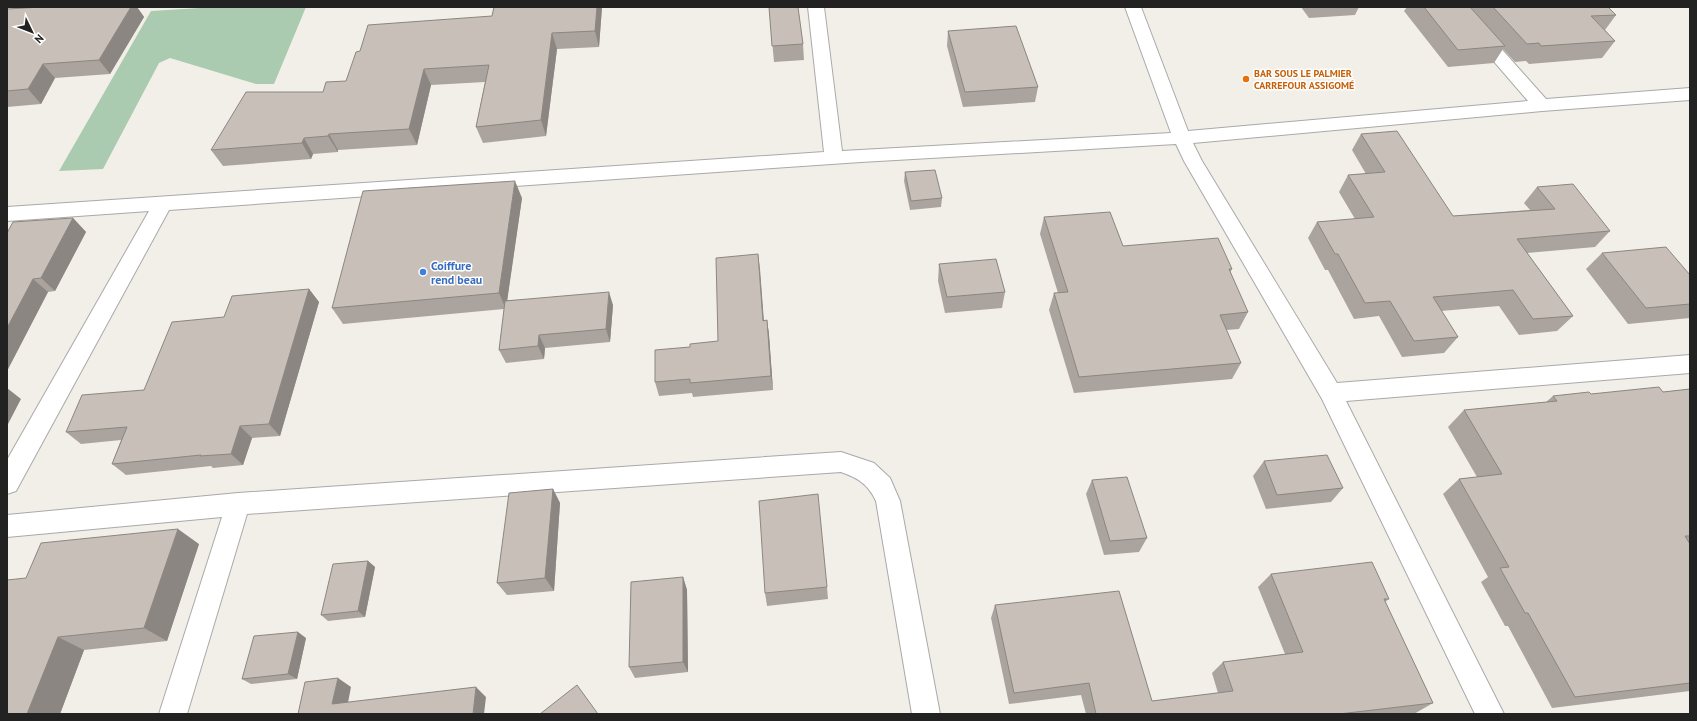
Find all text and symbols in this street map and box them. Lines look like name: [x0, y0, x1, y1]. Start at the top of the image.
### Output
north arrow: [12, 12, 52, 52]
text: N: [32, 31, 47, 46]
place label: BAR SOUS LE PALMIER CARREFOUR ASSIGOMÉ: [1254, 67, 1354, 92]
marker: BAR SOUS LE PALMIER CARREFOUR ASSIGOMÉ: [1241, 74, 1251, 84]
place label: Coiffure rend beau: [431, 258, 482, 287]
marker: Coiffure rend beau: [418, 267, 428, 277]

